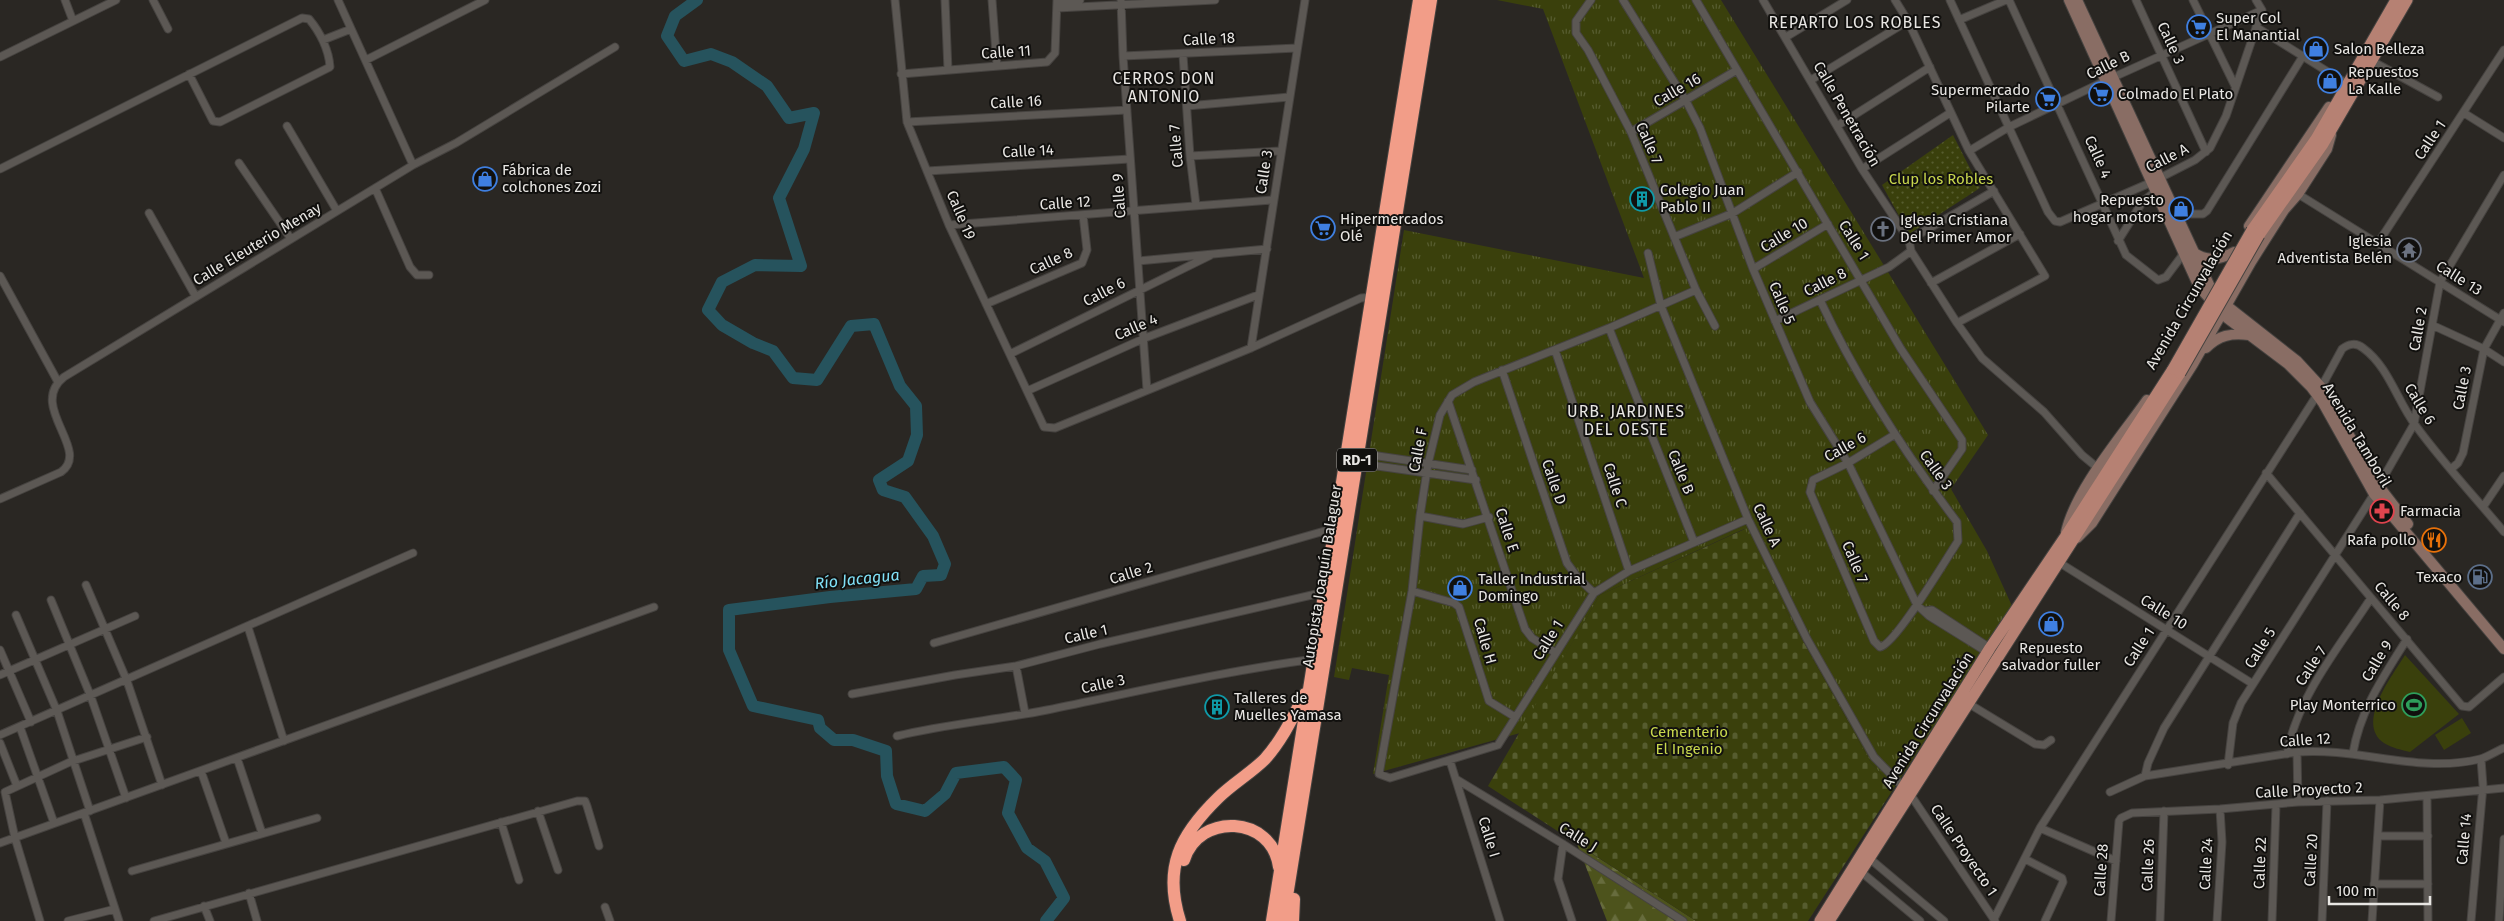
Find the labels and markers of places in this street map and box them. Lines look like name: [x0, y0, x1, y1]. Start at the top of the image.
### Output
place label: Super Col El Manantial: [2216, 9, 2301, 44]
supermarket icon: Super Col El Manantial: [2186, 14, 2212, 40]
shop icon: Salon Belleza: [2303, 36, 2329, 62]
place label: Salon Belleza: [2334, 40, 2425, 58]
place label: Repuestos La Kalle: [2348, 63, 2419, 98]
shop icon: Repuestos La Kalle: [2317, 68, 2343, 94]
place label: Supermercado Pilarte: [1931, 81, 2030, 116]
supermarket icon: Colmado El Plato: [2088, 81, 2114, 107]
place label: Colmado El Plato: [2118, 85, 2233, 103]
supermarket icon: Supermercado Pilarte: [2035, 86, 2061, 112]
place label: Fábrica de colchones Zozi: [502, 161, 602, 196]
shop icon: Fábrica de colchones Zozi: [472, 166, 498, 192]
place label: Colegio Juan Pablo II: [1660, 181, 1744, 216]
building icon: Colegio Juan Pablo II: [1629, 186, 1655, 212]
place label: Repuesto hogar motors: [2073, 191, 2164, 226]
shop icon: Repuesto hogar motors: [2168, 196, 2194, 222]
place label: Hipermercados Olé: [1340, 210, 1444, 245]
place label: Iglesia Cristiana Del Primer Amor: [1900, 211, 2012, 246]
supermarket icon: Hipermercados Olé: [1310, 215, 1336, 241]
church icon: Iglesia Cristiana Del Primer Amor: [1870, 216, 1896, 242]
place label: Iglesia Adventista Belén: [2277, 232, 2392, 267]
temple icon: Iglesia Adventista Belén: [2396, 237, 2422, 263]
pharmacy icon: Farmacia: [2369, 498, 2395, 524]
place label: Farmacia: [2400, 502, 2461, 520]
restaurant icon: Rafa pollo: [2421, 527, 2447, 553]
place label: Rafa pollo: [2347, 531, 2416, 549]
fuel station icon: Texaco: [2467, 564, 2493, 590]
place label: Texaco: [2416, 568, 2462, 586]
place label: Taller Industrial Domingo: [1478, 570, 1586, 605]
shop icon: Taller Industrial Domingo: [1447, 575, 1473, 601]
shop icon: Repuesto salvador fuller: [2038, 611, 2064, 637]
place label: Repuesto salvador fuller: [2002, 639, 2100, 674]
place label: Talleres de Muelles Yamasa: [1234, 689, 1342, 724]
sports icon: Play Monterrico: [2401, 692, 2427, 718]
building icon: Talleres de Muelles Yamasa: [1204, 694, 1230, 720]
place label: Play Monterrico: [2290, 696, 2396, 714]

